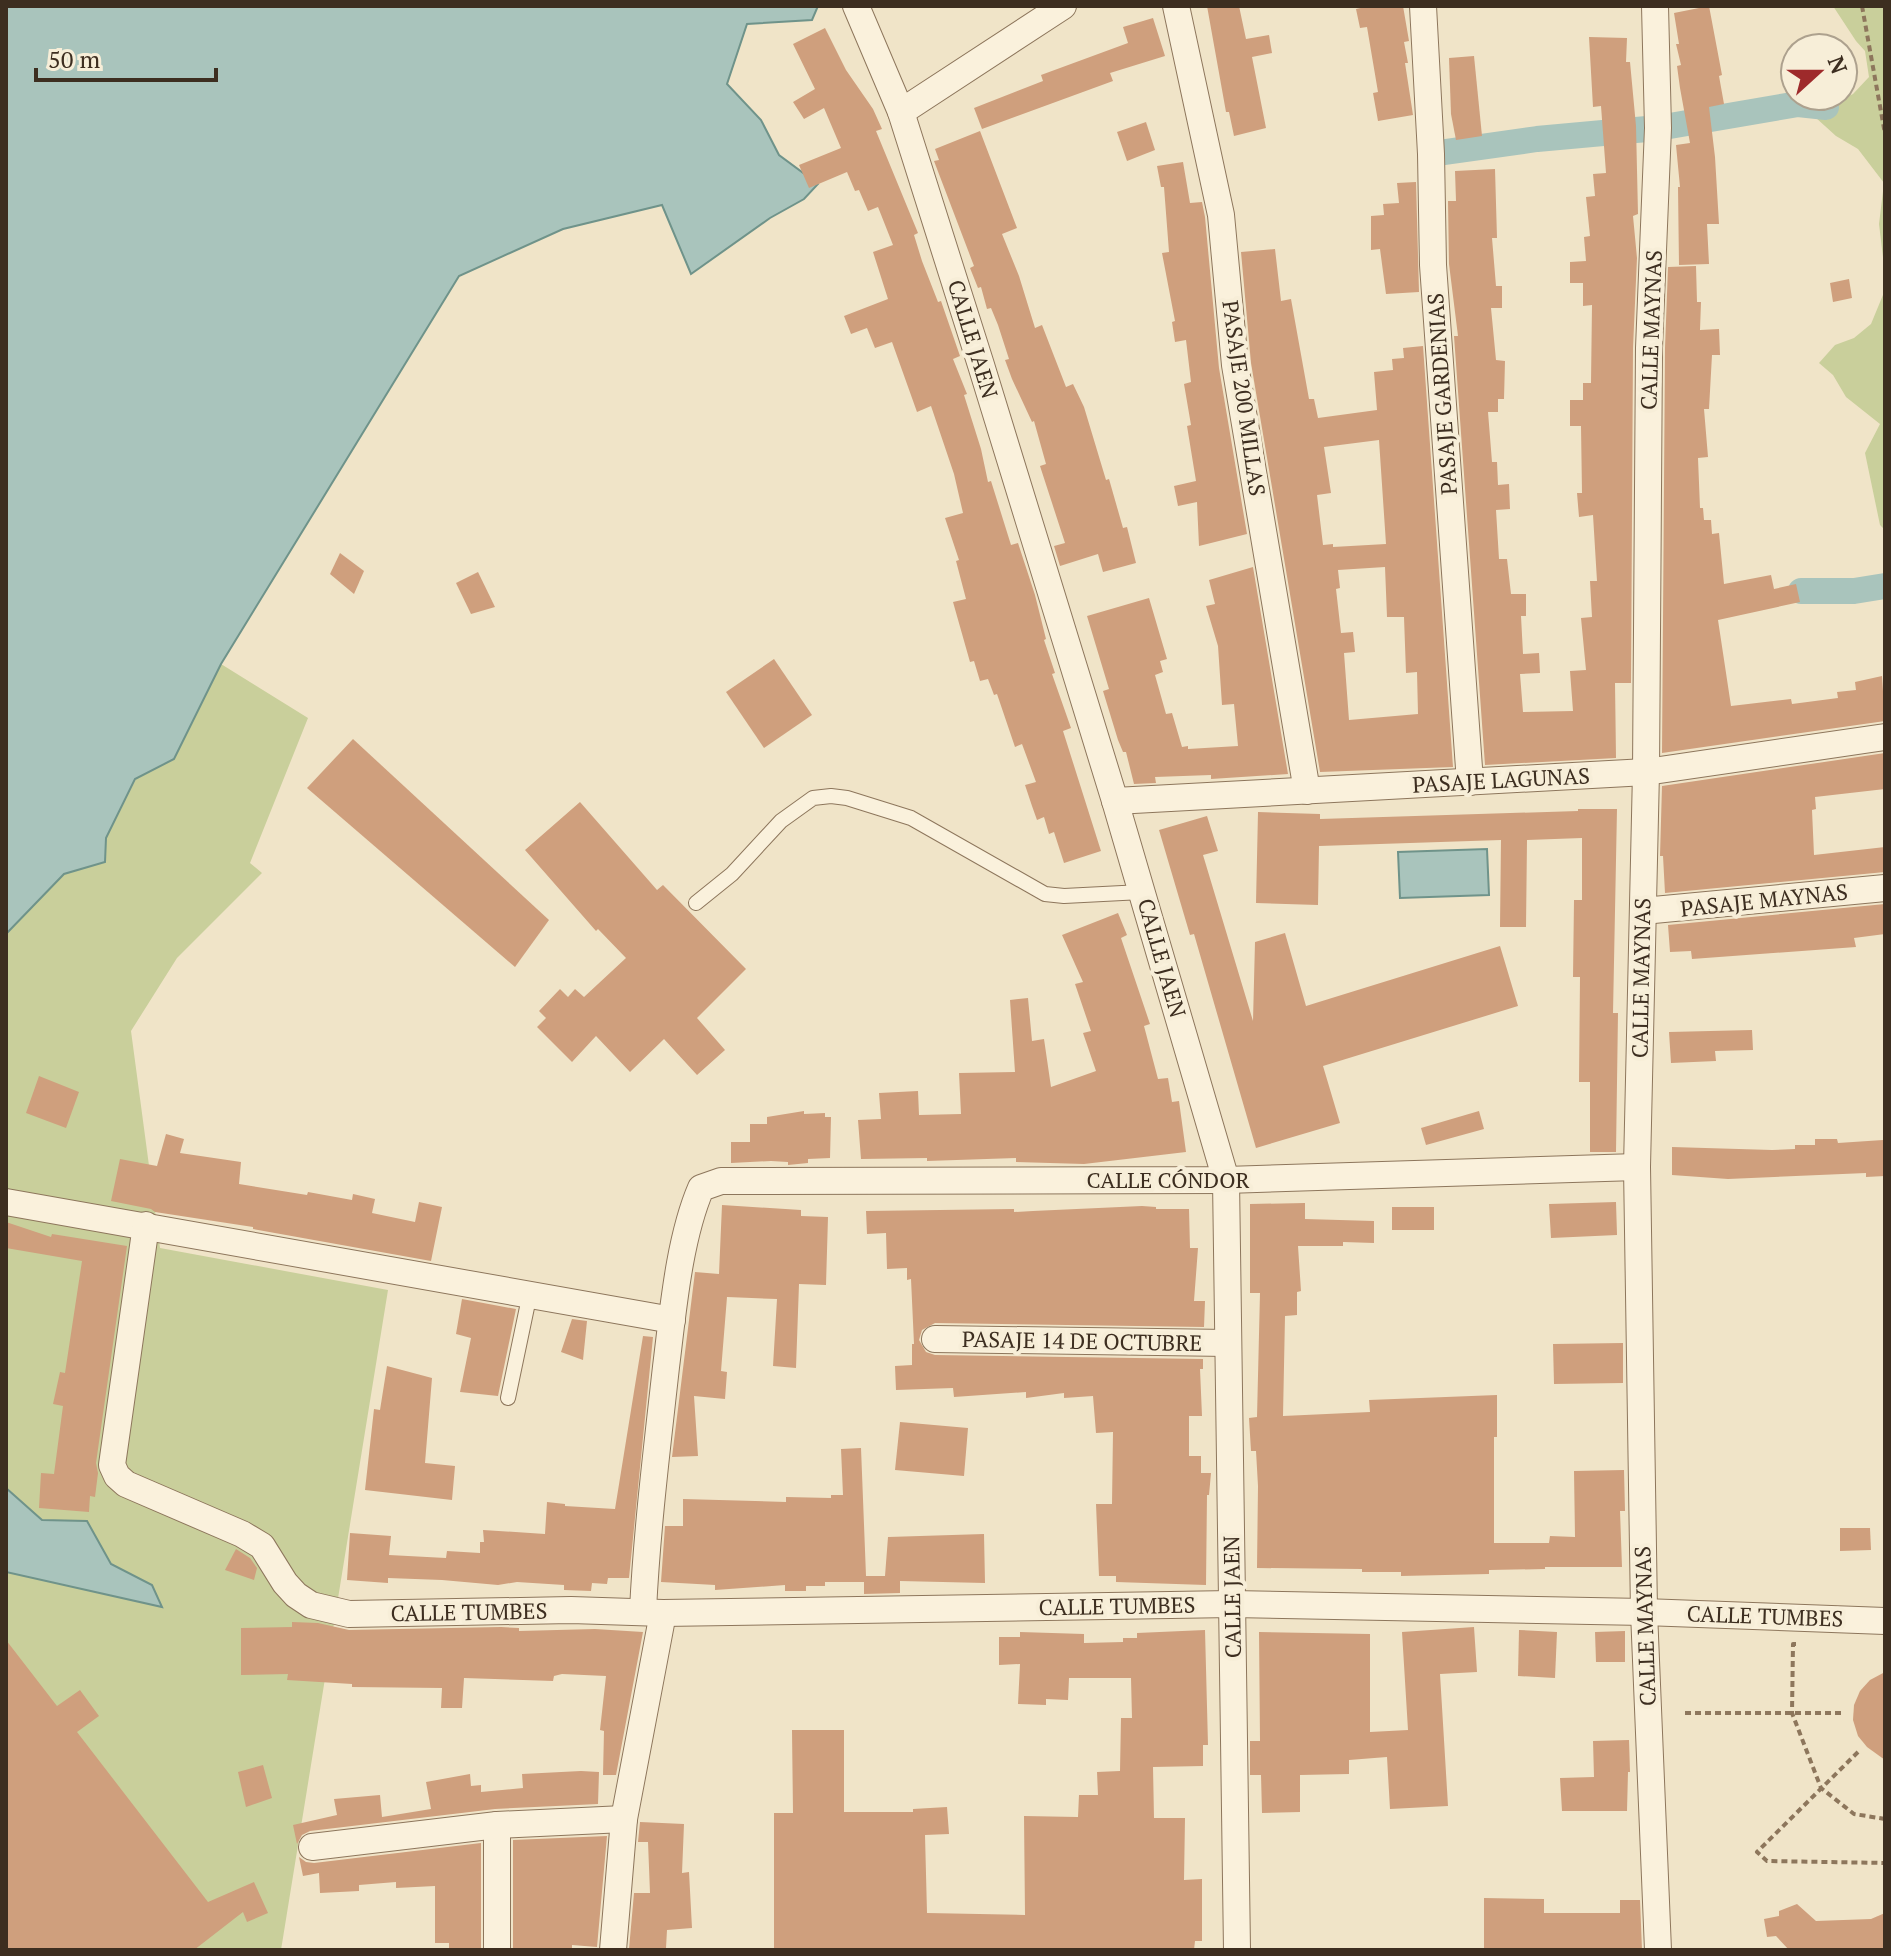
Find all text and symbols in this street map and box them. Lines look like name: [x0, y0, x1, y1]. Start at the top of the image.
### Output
scale bar: [36, 32, 216, 82]
north arrow: [1779, 32, 1859, 112]
text: 50 m: [48, 43, 100, 75]
text: N: [1822, 52, 1855, 78]
street label: CALLE MAYNAS: [1633, 249, 1668, 411]
street label: CALLE JAEN: [942, 276, 1005, 402]
street label: PASAJE GARDENIAS: [1420, 292, 1463, 496]
street label: PASAJE 200 MILLAS: [1216, 298, 1273, 498]
street label: PASAJE LAGUNAS: [1411, 760, 1590, 799]
street label: PASAJE MAYNAS: [1679, 876, 1849, 923]
street label: CALLE JAEN: [1132, 895, 1193, 1021]
street label: CALLE MAYNAS: [1625, 898, 1656, 1058]
street label: CALLE CÓNDOR: [1087, 1165, 1249, 1194]
street label: PASAJE 14 DE OCTUBRE: [962, 1324, 1202, 1357]
street label: CALLE JAEN: [1216, 1536, 1247, 1658]
street label: CALLE MAYNAS: [1627, 1545, 1662, 1707]
street label: CALLE TUMBES: [1038, 1590, 1196, 1621]
street label: CALLE TUMBES: [390, 1596, 548, 1627]
street label: CALLE TUMBES: [1686, 1598, 1844, 1633]

